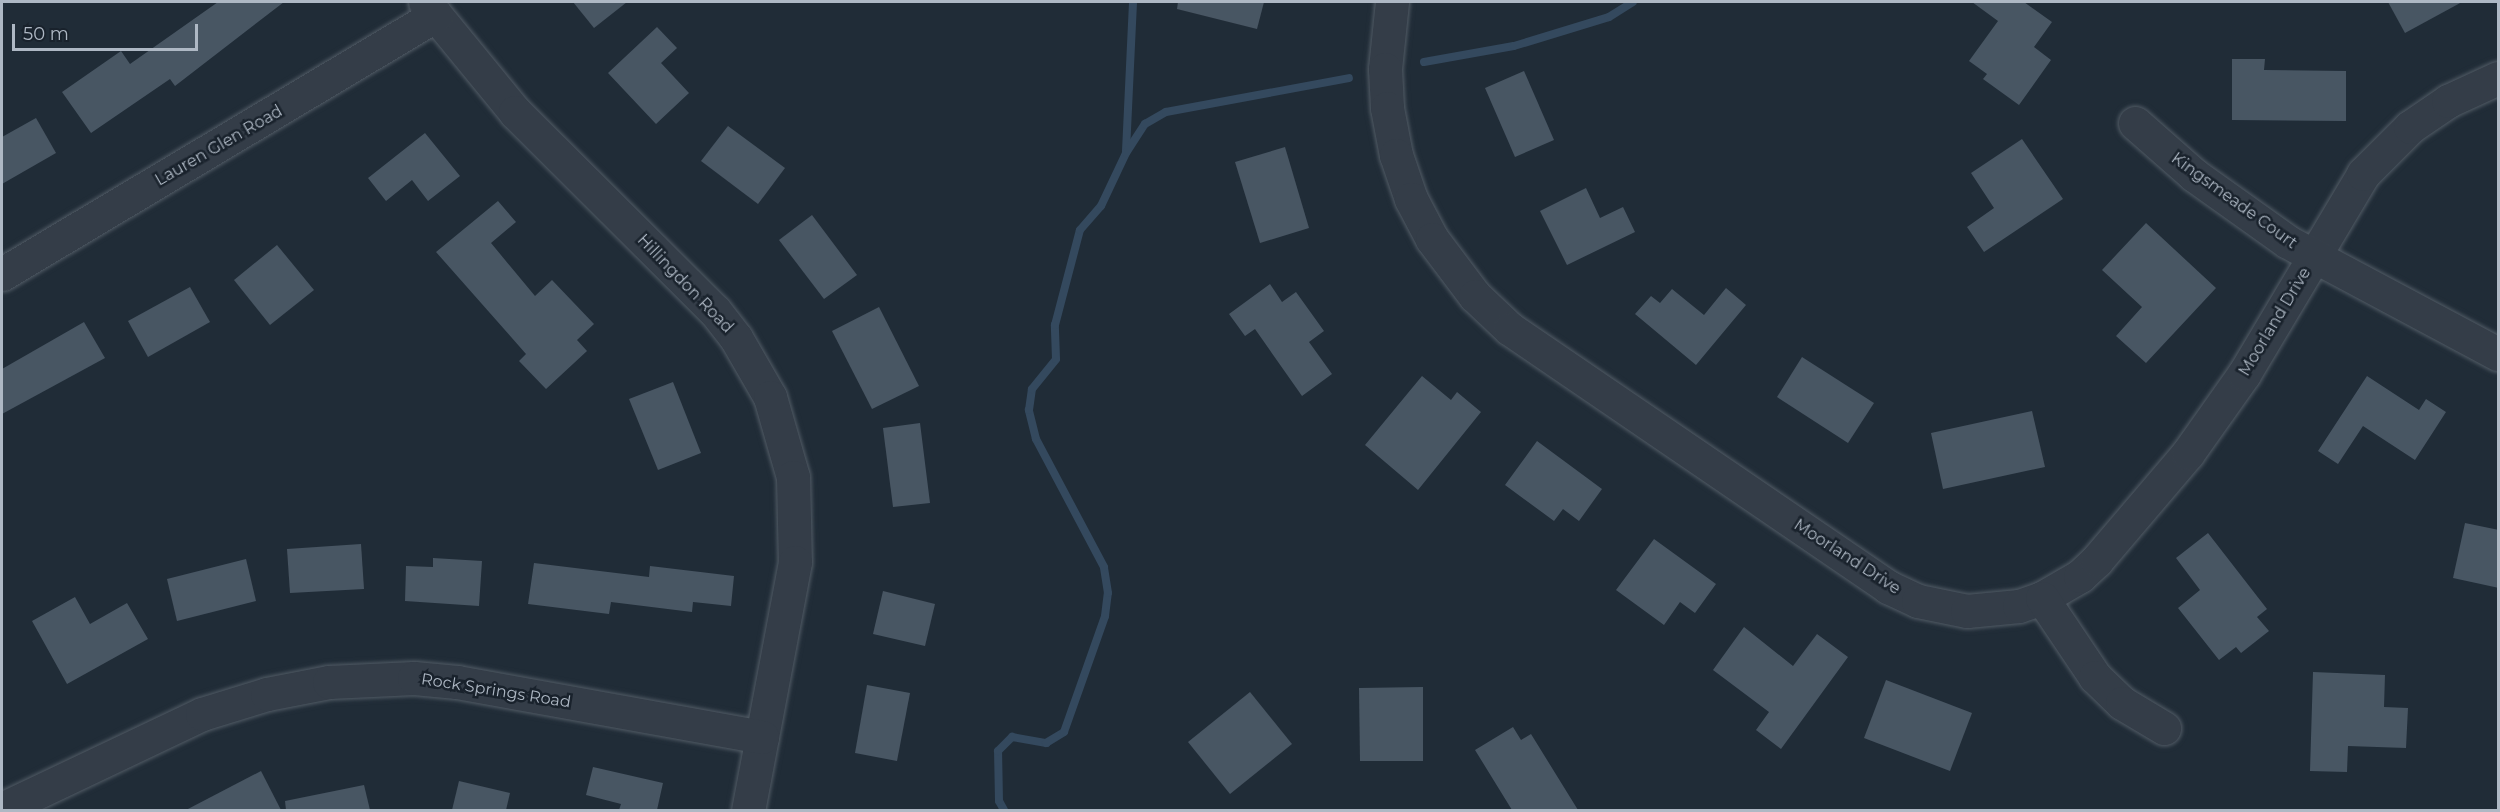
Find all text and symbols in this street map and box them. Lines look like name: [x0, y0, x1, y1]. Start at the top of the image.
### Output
scale bar: [15, 12, 201, 50]
text: 50 m: [23, 23, 69, 45]
street label: Lauren Glen Road: [152, 102, 286, 190]
street label: Kingsmeade Court: [2167, 149, 2301, 253]
street label: Hillingdon Road: [633, 231, 737, 337]
street label: Moorland Drive: [2235, 264, 2315, 380]
street label: Moorland Drive: [1790, 515, 1904, 599]
street label: Rock Springs Road: [420, 670, 572, 712]

